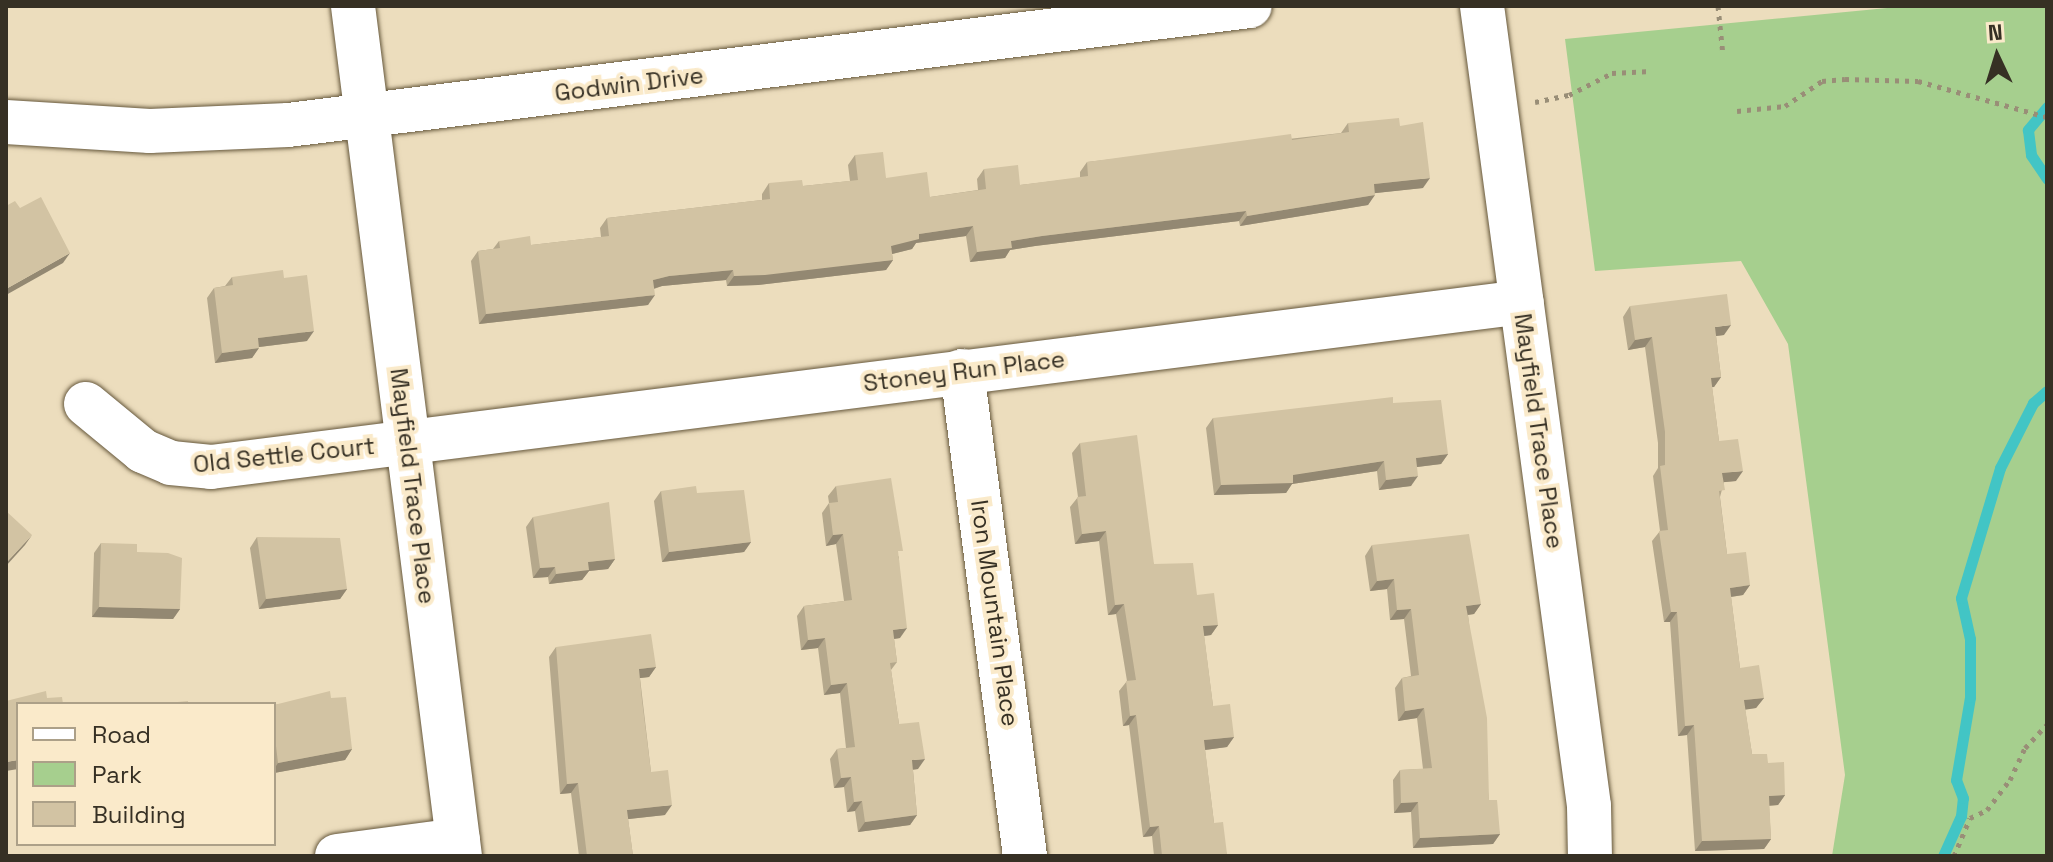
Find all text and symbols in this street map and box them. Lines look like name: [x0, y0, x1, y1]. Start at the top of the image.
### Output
north arrow: [1957, 16, 2037, 96]
text: N: [1987, 18, 2004, 47]
street label: Godwin Drive: [553, 61, 705, 107]
street label: Mayfield Trace Place: [1508, 311, 1570, 551]
street label: Stoney Run Place: [862, 344, 1066, 398]
street label: Mayfield Trace Place: [384, 366, 442, 606]
street label: Old Settle Court: [192, 431, 376, 479]
street label: Iron Mountain Place: [965, 498, 1025, 728]
legend: [16, 702, 276, 846]
text: Road: [92, 719, 151, 750]
text: Park: [92, 759, 142, 790]
text: Building: [92, 799, 186, 830]

